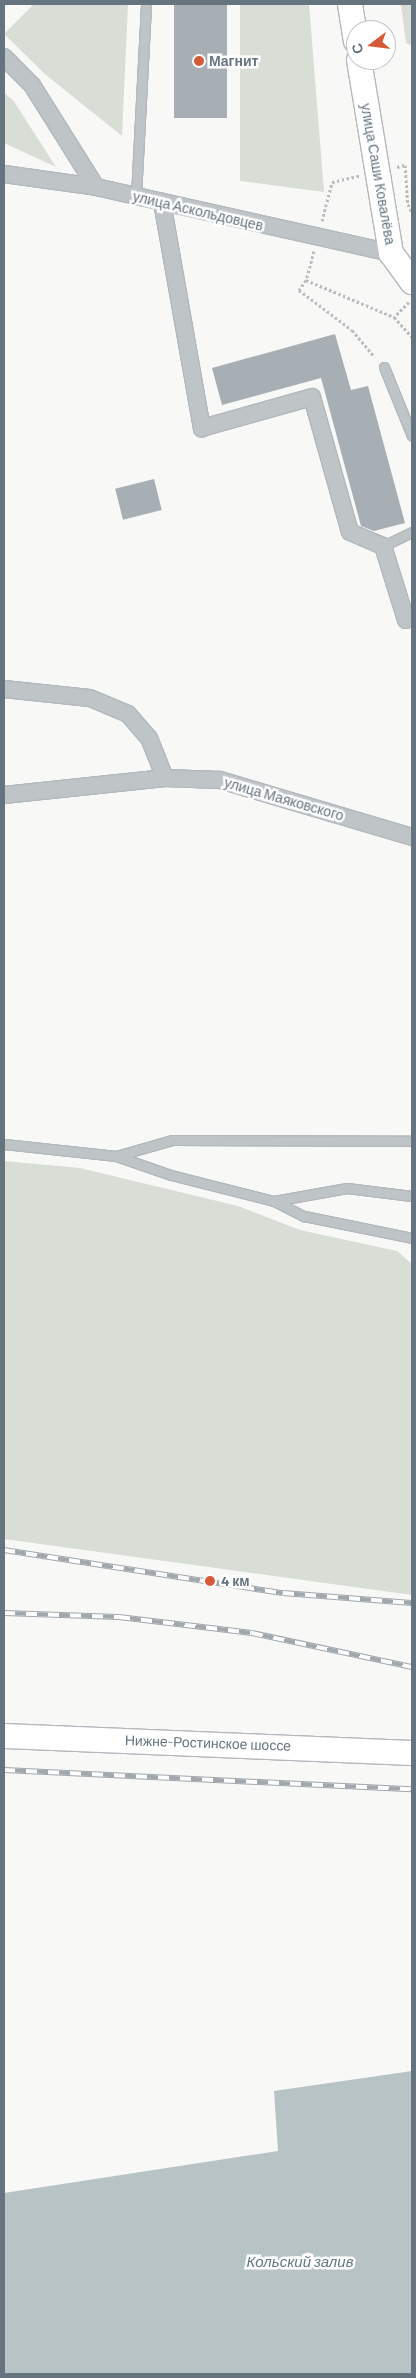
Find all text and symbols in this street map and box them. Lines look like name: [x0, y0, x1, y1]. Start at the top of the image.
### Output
north arrow: [346, 20, 396, 70]
text: С: [347, 42, 367, 56]
place label: Магнит: [209, 53, 258, 69]
marker: Магнит: [193, 55, 205, 67]
street label: улица Саши Ковалёва: [357, 102, 399, 246]
street label: улица Аскольдовцев: [131, 188, 265, 234]
street label: улица Маяковского: [222, 774, 346, 824]
place label: 4 км: [221, 1573, 250, 1589]
marker: 4 км: [203, 1574, 217, 1588]
street label: Нижне-Ростинское шоссе: [125, 1732, 291, 1754]
water label: Кольский залив: [247, 2253, 353, 2271]

